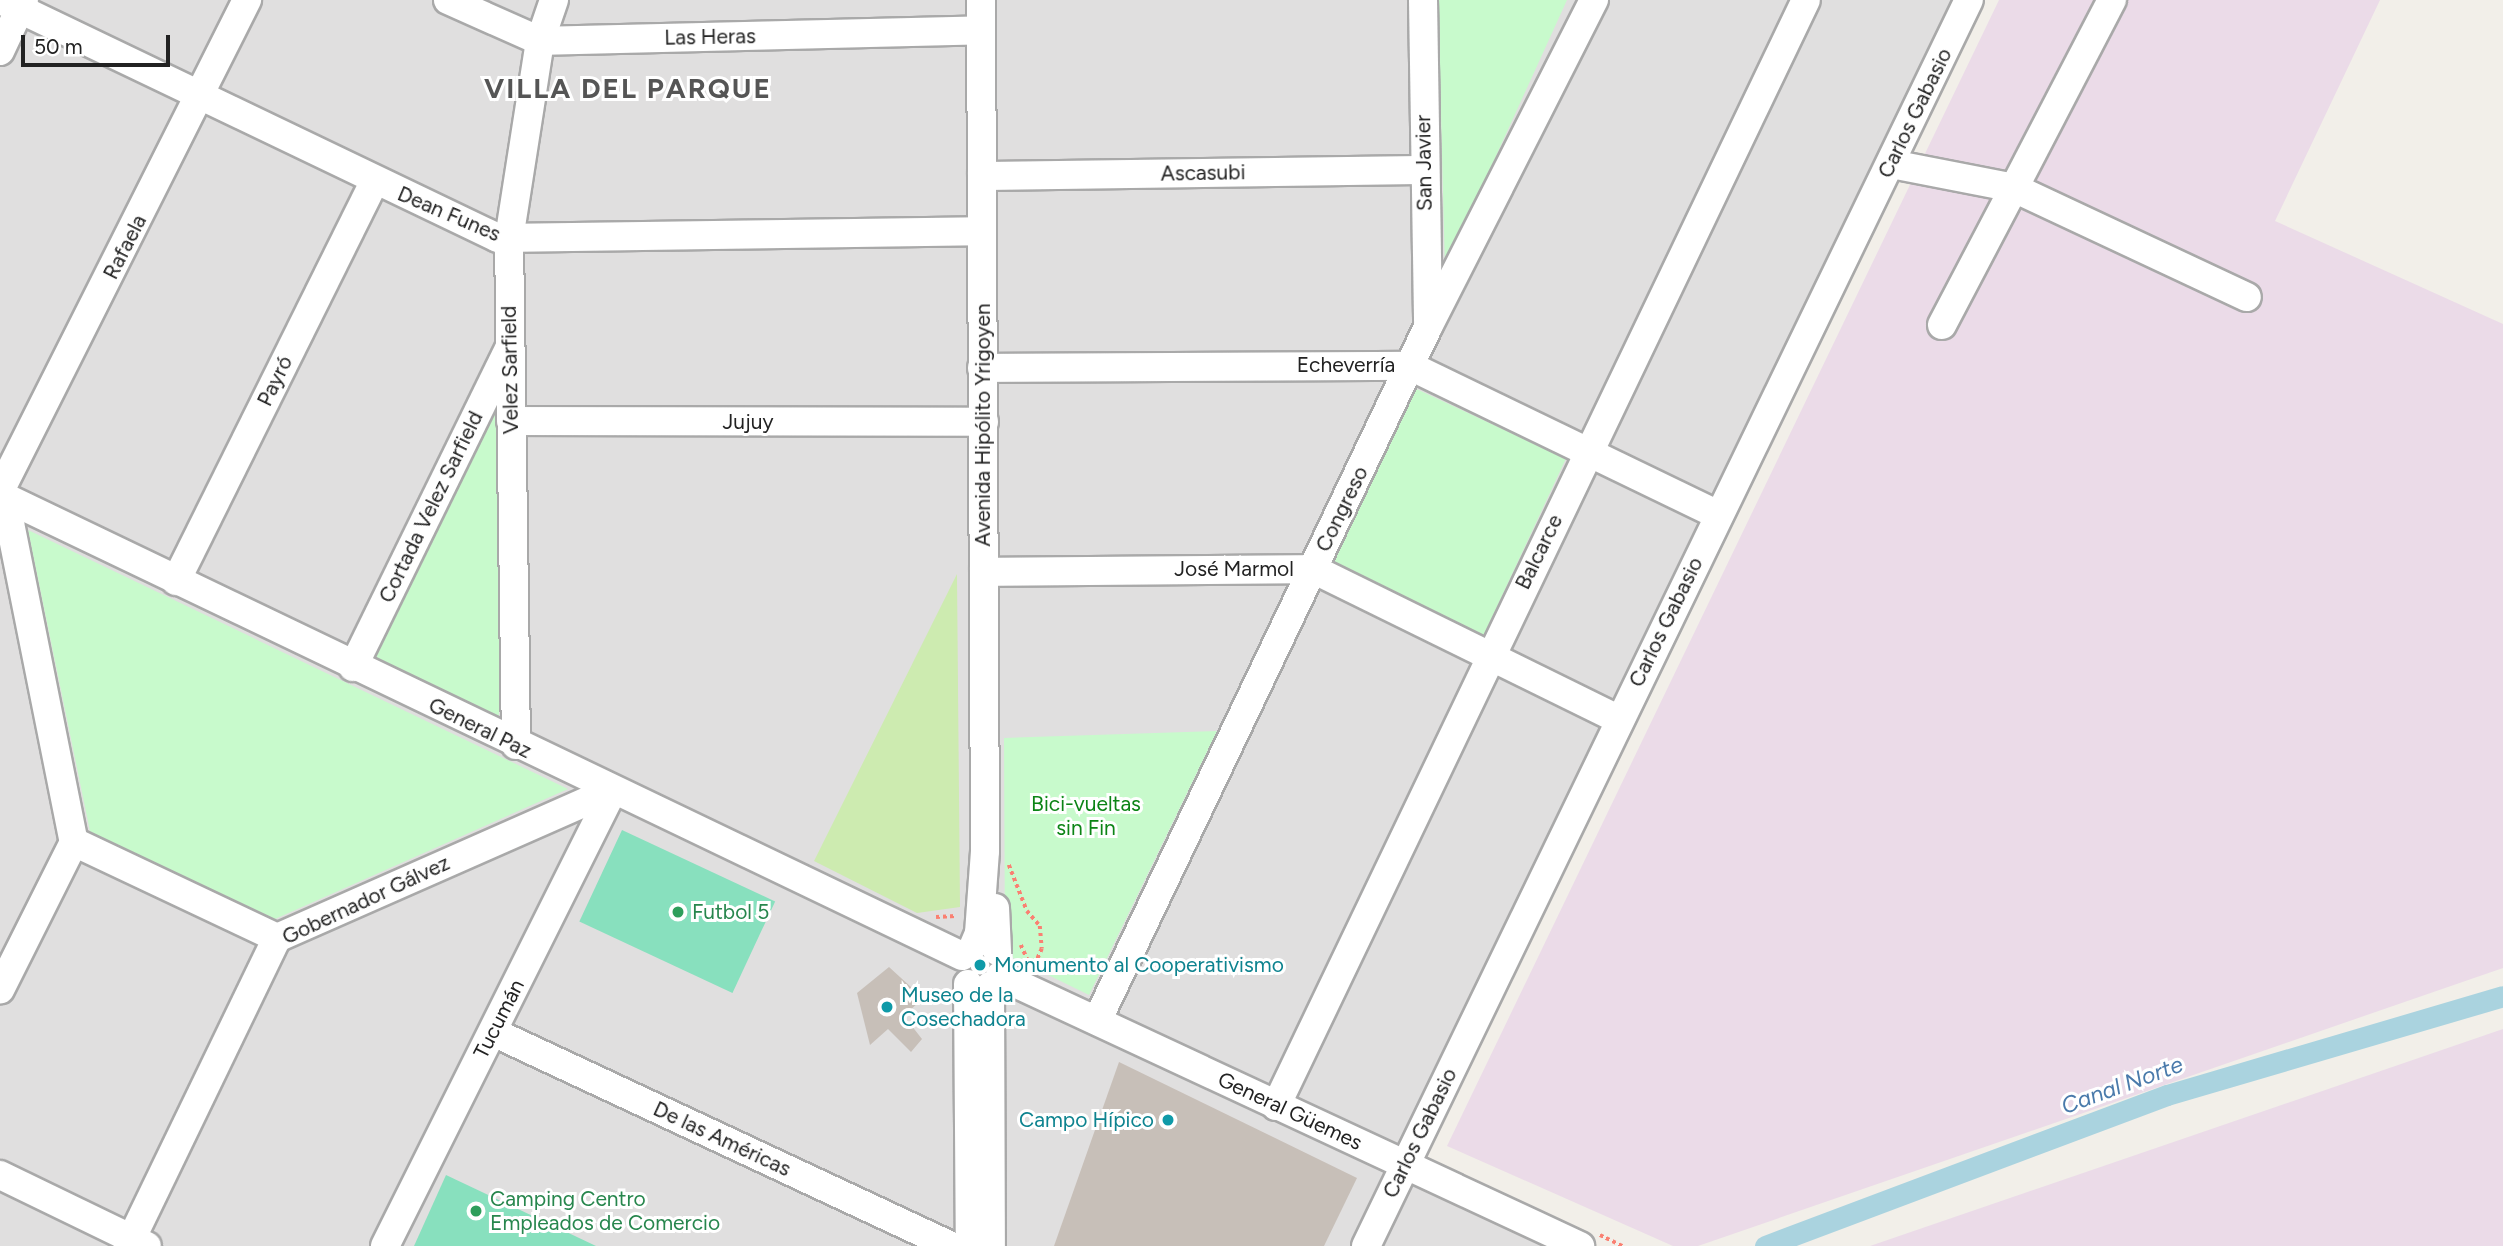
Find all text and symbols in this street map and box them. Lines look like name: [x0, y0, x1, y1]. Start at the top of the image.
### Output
scale bar: [24, 21, 173, 65]
street label: Las Heras: [664, 24, 756, 50]
text: 50 m: [34, 34, 83, 59]
street label: Carlos Gabasio: [1873, 44, 1957, 182]
district label: VILLA DEL PARQUE: [486, 71, 770, 105]
street label: San Javier: [1411, 115, 1437, 211]
street label: Ascasubi: [1160, 160, 1246, 186]
street label: Dean Funes: [394, 181, 504, 247]
street label: Rafaela: [98, 211, 152, 283]
street label: Avenida Hipólito Yrigoyen: [970, 303, 996, 547]
street label: Velez Sarfield: [496, 306, 524, 434]
street label: Payró: [252, 352, 298, 410]
street label: Echeverría: [1297, 352, 1395, 378]
street label: Cortada Velez Sarfield: [374, 407, 488, 607]
street label: Jujuy: [723, 409, 773, 435]
street label: Congreso: [1311, 462, 1373, 556]
street label: Balcarce: [1510, 510, 1568, 594]
street label: Carlos Gabasio: [1624, 553, 1708, 691]
street label: José Marmol: [1174, 556, 1294, 582]
street label: General Paz: [425, 692, 535, 764]
park label: Bici-vueltas sin Fin: [1031, 791, 1141, 841]
street label: Gobernador Gálvez: [278, 850, 454, 950]
place label: Futbol 5: [692, 899, 769, 925]
marker: Futbol 5: [670, 904, 686, 920]
place label: Monumento al Cooperativismo: [994, 952, 1284, 978]
marker: Monumento al Cooperativismo: [972, 957, 988, 973]
street label: Tucumán: [468, 975, 530, 1063]
place label: Museo de la Cosechadora: [901, 982, 1026, 1032]
marker: Museo de la Cosechadora: [879, 999, 895, 1015]
water label: Canal Norte: [2057, 1050, 2187, 1120]
street label: Carlos Gabasio: [1378, 1064, 1462, 1202]
street label: General Güemes: [1214, 1067, 1366, 1155]
street label: De las Américas: [649, 1096, 795, 1182]
place label: Campo Hípico: [1019, 1107, 1154, 1133]
marker: Campo Hípico: [1160, 1112, 1176, 1128]
place label: Camping Centro Empleados de Comercio: [490, 1186, 720, 1236]
marker: Camping Centro Empleados de Comercio: [468, 1203, 484, 1219]

